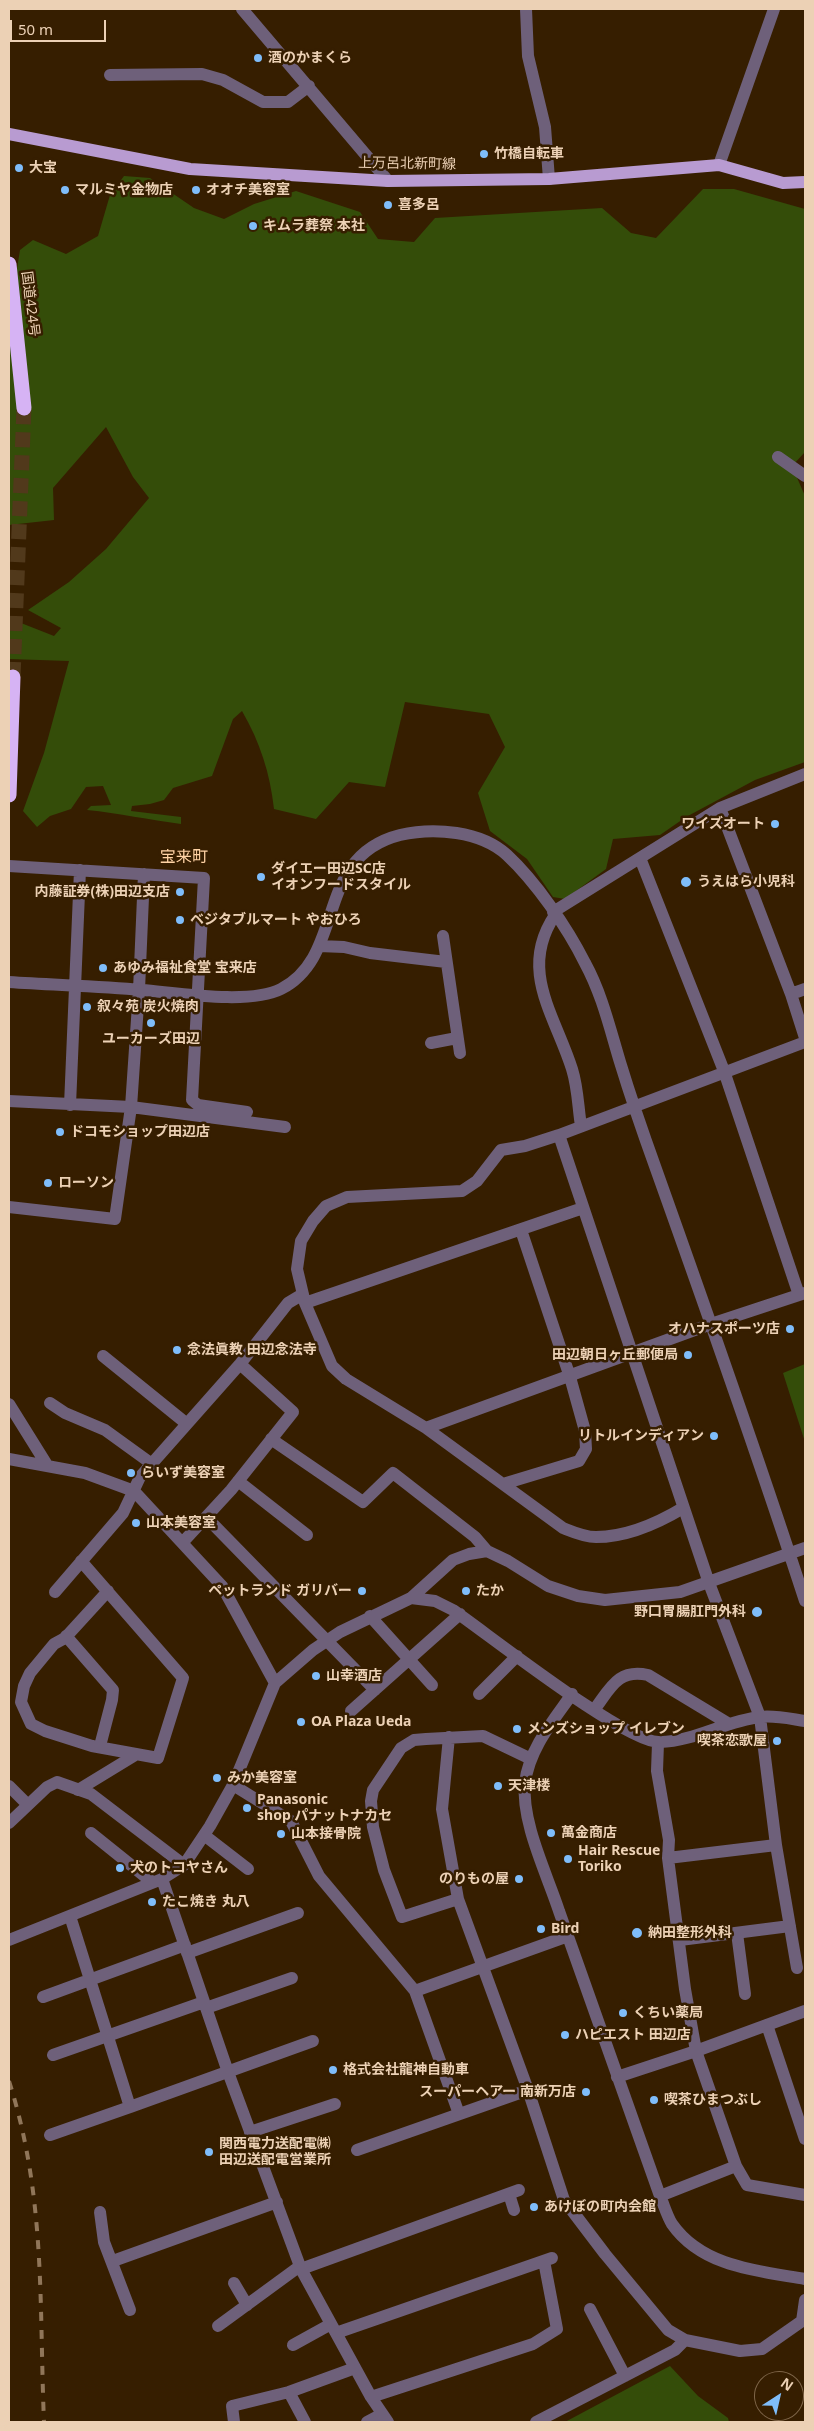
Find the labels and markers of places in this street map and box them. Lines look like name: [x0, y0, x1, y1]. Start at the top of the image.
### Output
place label: 酒のかまくら: [268, 50, 352, 66]
marker: 酒のかまくら: [252, 52, 264, 64]
place label: 竹橋自転車: [494, 146, 564, 162]
marker: 竹橋自転車: [478, 148, 490, 160]
place label: 大宝: [29, 160, 57, 176]
marker: 大宝: [13, 162, 25, 174]
place label: マルミヤ金物店: [75, 182, 173, 198]
place label: オオチ美容室: [206, 182, 290, 198]
marker: マルミヤ金物店: [59, 184, 71, 196]
marker: オオチ美容室: [190, 184, 202, 196]
place label: 喜多呂: [398, 197, 440, 213]
marker: 喜多呂: [382, 199, 394, 211]
place label: キムラ葬祭 本社: [263, 218, 365, 234]
marker: キムラ葬祭 本社: [247, 220, 259, 232]
place label: ワイズオート: [681, 816, 765, 832]
marker: ワイズオート: [769, 818, 781, 830]
place label: ダイエー田辺SC店 イオンフードスタイル: [271, 861, 411, 894]
marker: ダイエー田辺SC店 イオンフードスタイル: [255, 871, 267, 883]
place label: うえはら小児科: [697, 874, 795, 890]
marker: うえはら小児科: [679, 875, 693, 889]
place label: 内藤証券(株)田辺支店: [35, 884, 170, 900]
marker: 内藤証券(株)田辺支店: [174, 886, 186, 898]
place label: ベジタブルマート やおひろ: [190, 912, 362, 928]
marker: ベジタブルマート やおひろ: [174, 914, 186, 926]
place label: あゆみ福祉食堂 宝来店: [113, 960, 257, 976]
marker: あゆみ福祉食堂 宝来店: [97, 962, 109, 974]
place label: 叙々苑 炭火焼肉: [97, 999, 199, 1015]
marker: 叙々苑 炭火焼肉: [81, 1001, 93, 1013]
marker: ユーカーズ田辺: [145, 1017, 157, 1029]
place label: ユーカーズ田辺: [102, 1031, 200, 1047]
place label: ドコモショップ田辺店: [70, 1124, 210, 1140]
marker: ドコモショップ田辺店: [54, 1126, 66, 1138]
place label: ローソン: [58, 1175, 114, 1191]
marker: ローソン: [42, 1177, 54, 1189]
place label: オハナスポーツ店: [668, 1321, 780, 1337]
marker: オハナスポーツ店: [784, 1323, 796, 1335]
place label: 念法眞教 田辺念法寺: [187, 1342, 317, 1358]
marker: 念法眞教 田辺念法寺: [171, 1344, 183, 1356]
place label: 田辺朝日ヶ丘郵便局: [552, 1347, 678, 1363]
marker: 田辺朝日ヶ丘郵便局: [682, 1349, 694, 1361]
place label: リトルインディアン: [578, 1428, 704, 1444]
marker: リトルインディアン: [708, 1430, 720, 1442]
place label: らいず美容室: [141, 1465, 225, 1481]
marker: らいず美容室: [125, 1467, 137, 1479]
place label: 山本美容室: [146, 1515, 216, 1531]
marker: 山本美容室: [130, 1517, 142, 1529]
place label: ペットランド ガリバー: [208, 1583, 352, 1599]
place label: たか: [476, 1583, 504, 1599]
marker: ペットランド ガリバー: [356, 1585, 368, 1597]
marker: たか: [460, 1585, 472, 1597]
place label: 野口胃腸肛門外科: [634, 1604, 746, 1620]
marker: 野口胃腸肛門外科: [750, 1605, 764, 1619]
place label: 山幸酒店: [326, 1668, 382, 1684]
marker: 山幸酒店: [310, 1670, 322, 1682]
place label: OA Plaza Ueda: [311, 1714, 411, 1730]
marker: OA Plaza Ueda: [295, 1716, 307, 1728]
place label: メンズショップ イレブン: [527, 1721, 685, 1737]
marker: メンズショップ イレブン: [511, 1723, 523, 1735]
place label: 喫茶恋歌屋: [697, 1733, 767, 1749]
marker: 喫茶恋歌屋: [771, 1735, 783, 1747]
place label: みか美容室: [227, 1770, 297, 1786]
marker: みか美容室: [211, 1772, 223, 1784]
place label: 天津楼: [508, 1778, 550, 1794]
marker: 天津楼: [492, 1780, 504, 1792]
place label: Panasonic shop パナットナカセ: [257, 1792, 392, 1824]
marker: Panasonic shop パナットナカセ: [241, 1802, 253, 1814]
place label: 萬金商店: [561, 1825, 617, 1841]
place label: 山本接骨院: [291, 1826, 361, 1842]
marker: 萬金商店: [545, 1827, 557, 1839]
marker: 山本接骨院: [275, 1828, 287, 1840]
place label: Hair Rescue Toriko: [578, 1843, 660, 1875]
marker: Hair Rescue Toriko: [562, 1853, 574, 1865]
place label: 犬のトコヤさん: [130, 1860, 228, 1876]
marker: 犬のトコヤさん: [114, 1862, 126, 1874]
place label: のりもの屋: [439, 1871, 509, 1887]
marker: のりもの屋: [513, 1873, 525, 1885]
place label: たこ焼き 丸八: [162, 1894, 250, 1910]
marker: たこ焼き 丸八: [146, 1896, 158, 1908]
place label: Bird: [551, 1921, 579, 1937]
marker: Bird: [535, 1923, 547, 1935]
place label: 納田整形外科: [648, 1925, 732, 1941]
marker: 納田整形外科: [630, 1926, 644, 1940]
place label: くちい薬局: [633, 2005, 703, 2021]
marker: くちい薬局: [617, 2007, 629, 2019]
place label: ハピエスト 田辺店: [575, 2027, 691, 2043]
marker: ハピエスト 田辺店: [559, 2029, 571, 2041]
place label: 格式会社龍神自動車: [343, 2062, 469, 2078]
marker: 格式会社龍神自動車: [327, 2064, 339, 2076]
place label: スーパーヘアー 南新万店: [419, 2084, 576, 2100]
marker: スーパーヘアー 南新万店: [580, 2086, 592, 2098]
place label: 喫茶ひまつぶし: [664, 2092, 762, 2108]
marker: 喫茶ひまつぶし: [648, 2094, 660, 2106]
place label: 関西電力送配電㈱ 田辺送配電営業所: [219, 2136, 331, 2168]
marker: 関西電力送配電㈱ 田辺送配電営業所: [203, 2146, 215, 2158]
place label: あけぼの町内会館: [544, 2199, 656, 2215]
marker: あけぼの町内会館: [528, 2201, 540, 2213]

